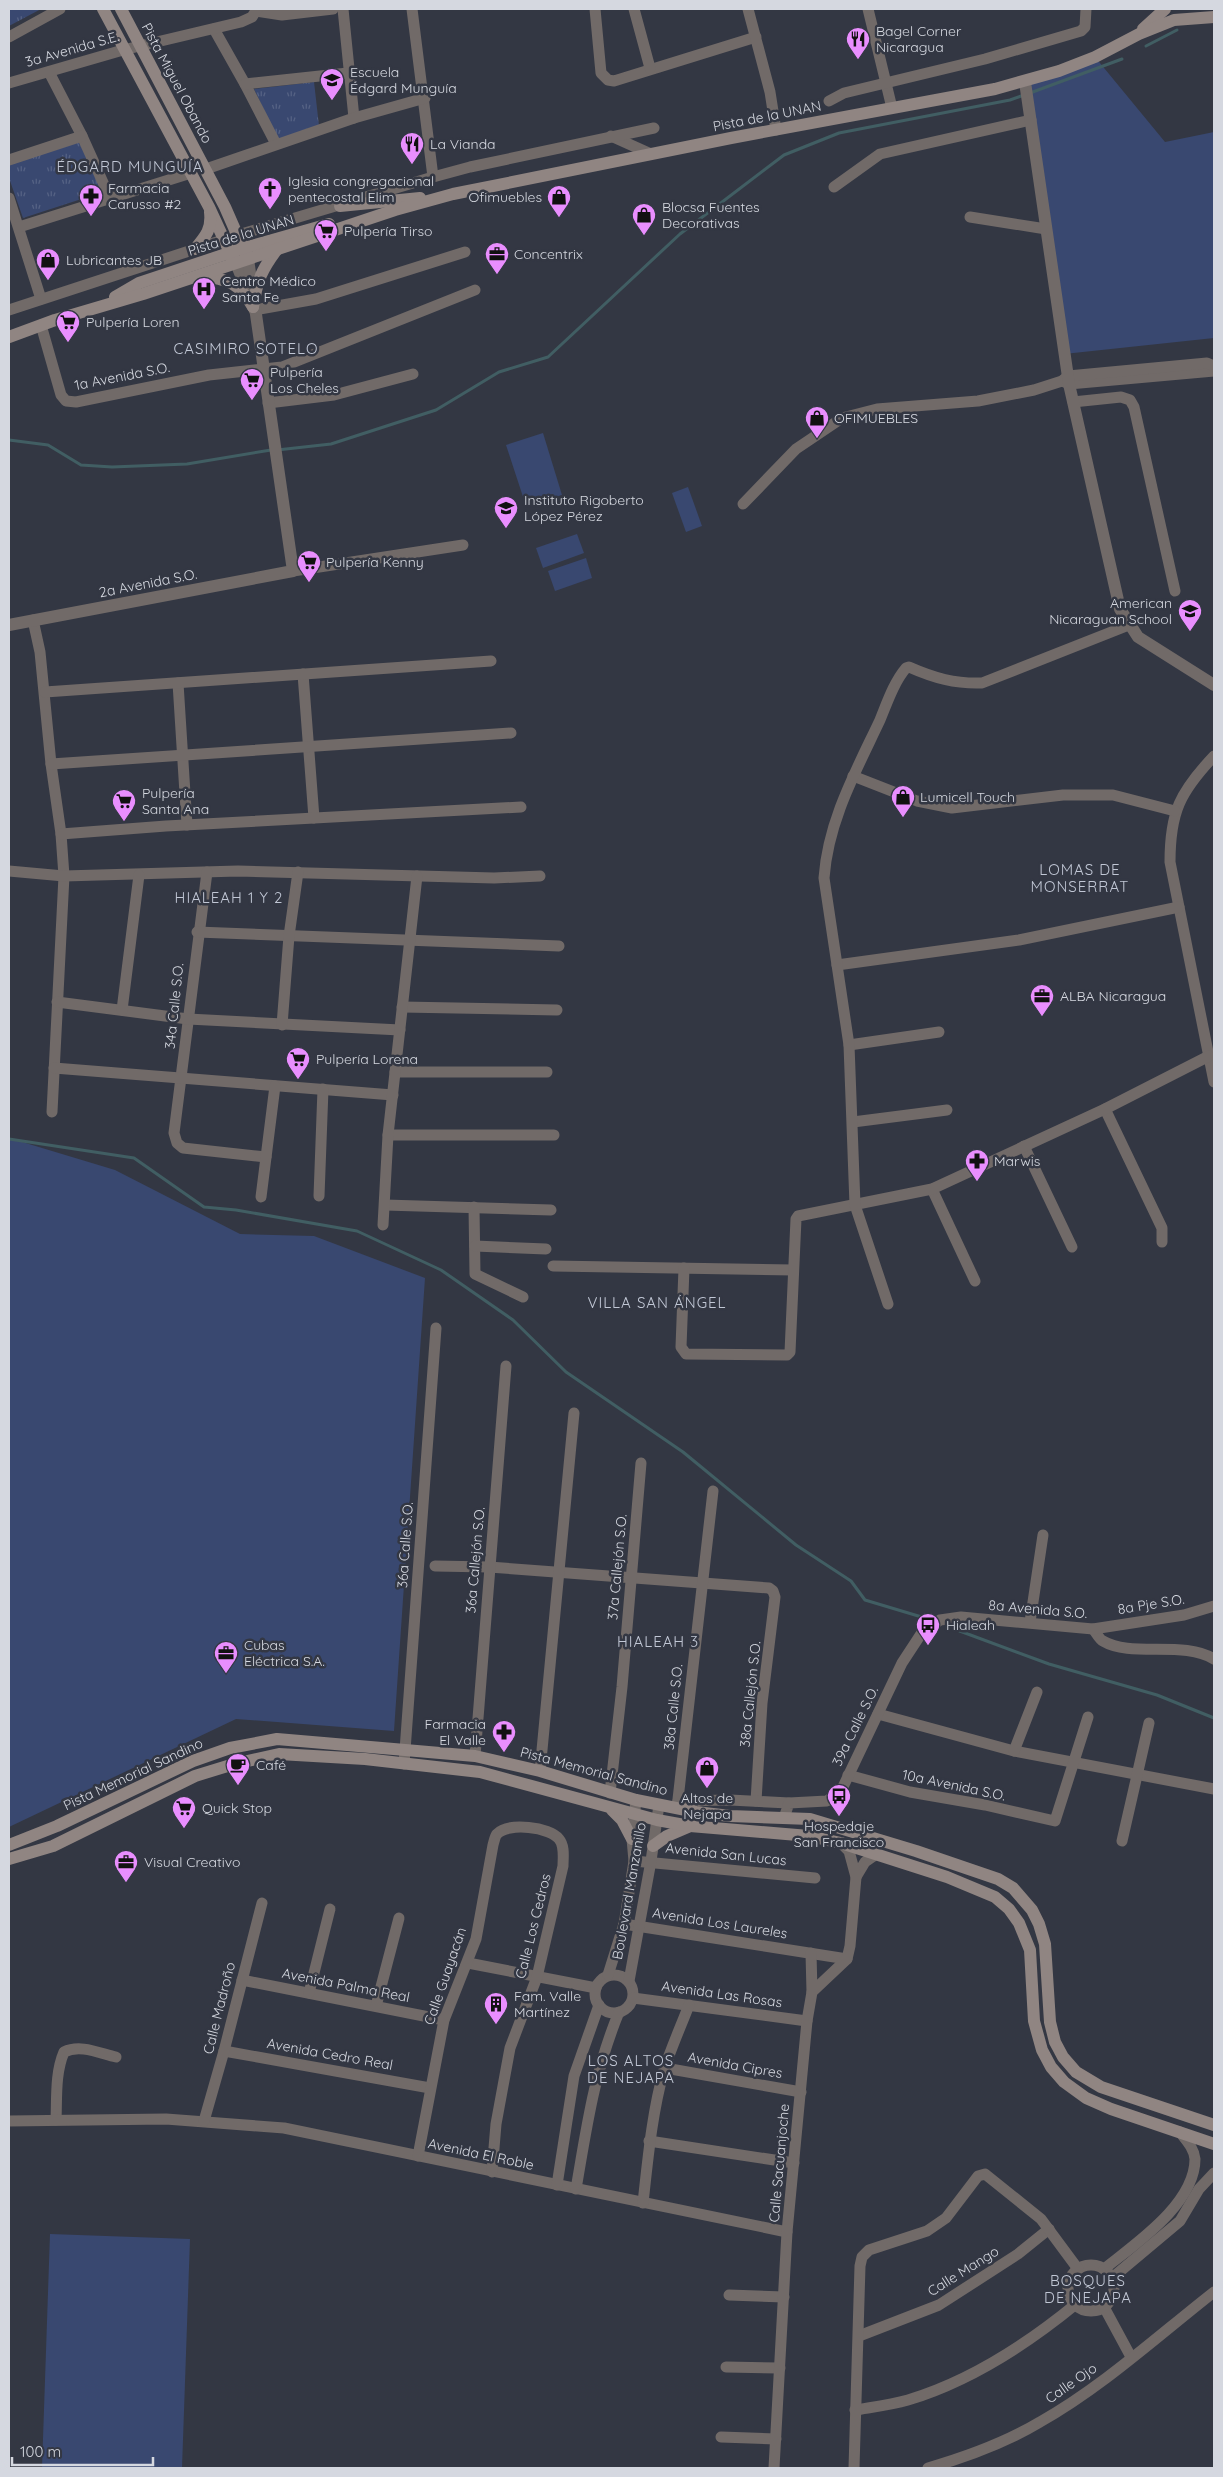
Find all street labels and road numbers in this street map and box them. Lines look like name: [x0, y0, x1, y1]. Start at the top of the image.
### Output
street label: Pista Miguel Obando: [138, 20, 216, 146]
street label: 3a Avenida S.E.: [23, 27, 121, 71]
street label: Pista de la UNAN: [711, 97, 823, 135]
street label: Pista de la UNAN: [186, 210, 296, 260]
street label: 1a Avenida S.O.: [73, 358, 171, 394]
street label: 2a Avenida S.O.: [97, 565, 199, 601]
street label: 34a Calle S.O.: [161, 962, 187, 1050]
street label: 36a Calle S.O.: [393, 1501, 417, 1589]
street label: 36a Callejón S.O.: [461, 1506, 489, 1614]
street label: 37a Callejón S.O.: [603, 1513, 631, 1621]
street label: 8a Pje S.O.: [1116, 1590, 1186, 1618]
street label: 8a Avenida S.O.: [988, 1596, 1088, 1622]
street label: 38a Callejón S.O.: [735, 1640, 765, 1748]
street label: 38a Calle S.O.: [660, 1663, 686, 1751]
street label: 39a Calle S.O.: [828, 1683, 882, 1769]
street label: Pista Memorial Sandino: [60, 1734, 206, 1814]
street label: Pista Memorial Sandino: [518, 1743, 670, 1799]
street label: 10a Avenida S.O.: [901, 1765, 1007, 1805]
street label: Boulevard Manzanillo: [608, 1821, 650, 1961]
street label: Avenida San Lucas: [665, 1839, 787, 1869]
street label: Calle Los Cedros: [511, 1872, 555, 1980]
street label: Avenida Los Laureles: [651, 1903, 789, 1943]
street label: Calle Guayacán: [420, 1925, 470, 2027]
street label: Calle Madroño: [199, 1960, 239, 2056]
street label: Avenida Palma Real: [281, 1964, 411, 2006]
street label: Avenida Las Rosas: [661, 1977, 783, 2011]
street label: Avenida Cedro Real: [266, 2034, 394, 2074]
street label: Avenida Cipres: [686, 2048, 784, 2082]
street label: Calle Sacuanjoche: [765, 2103, 793, 2223]
street label: Avenida El Roble: [426, 2134, 536, 2174]
street label: Calle Mango: [924, 2242, 1002, 2300]
street label: Calle Ojo: [1042, 2359, 1100, 2407]

